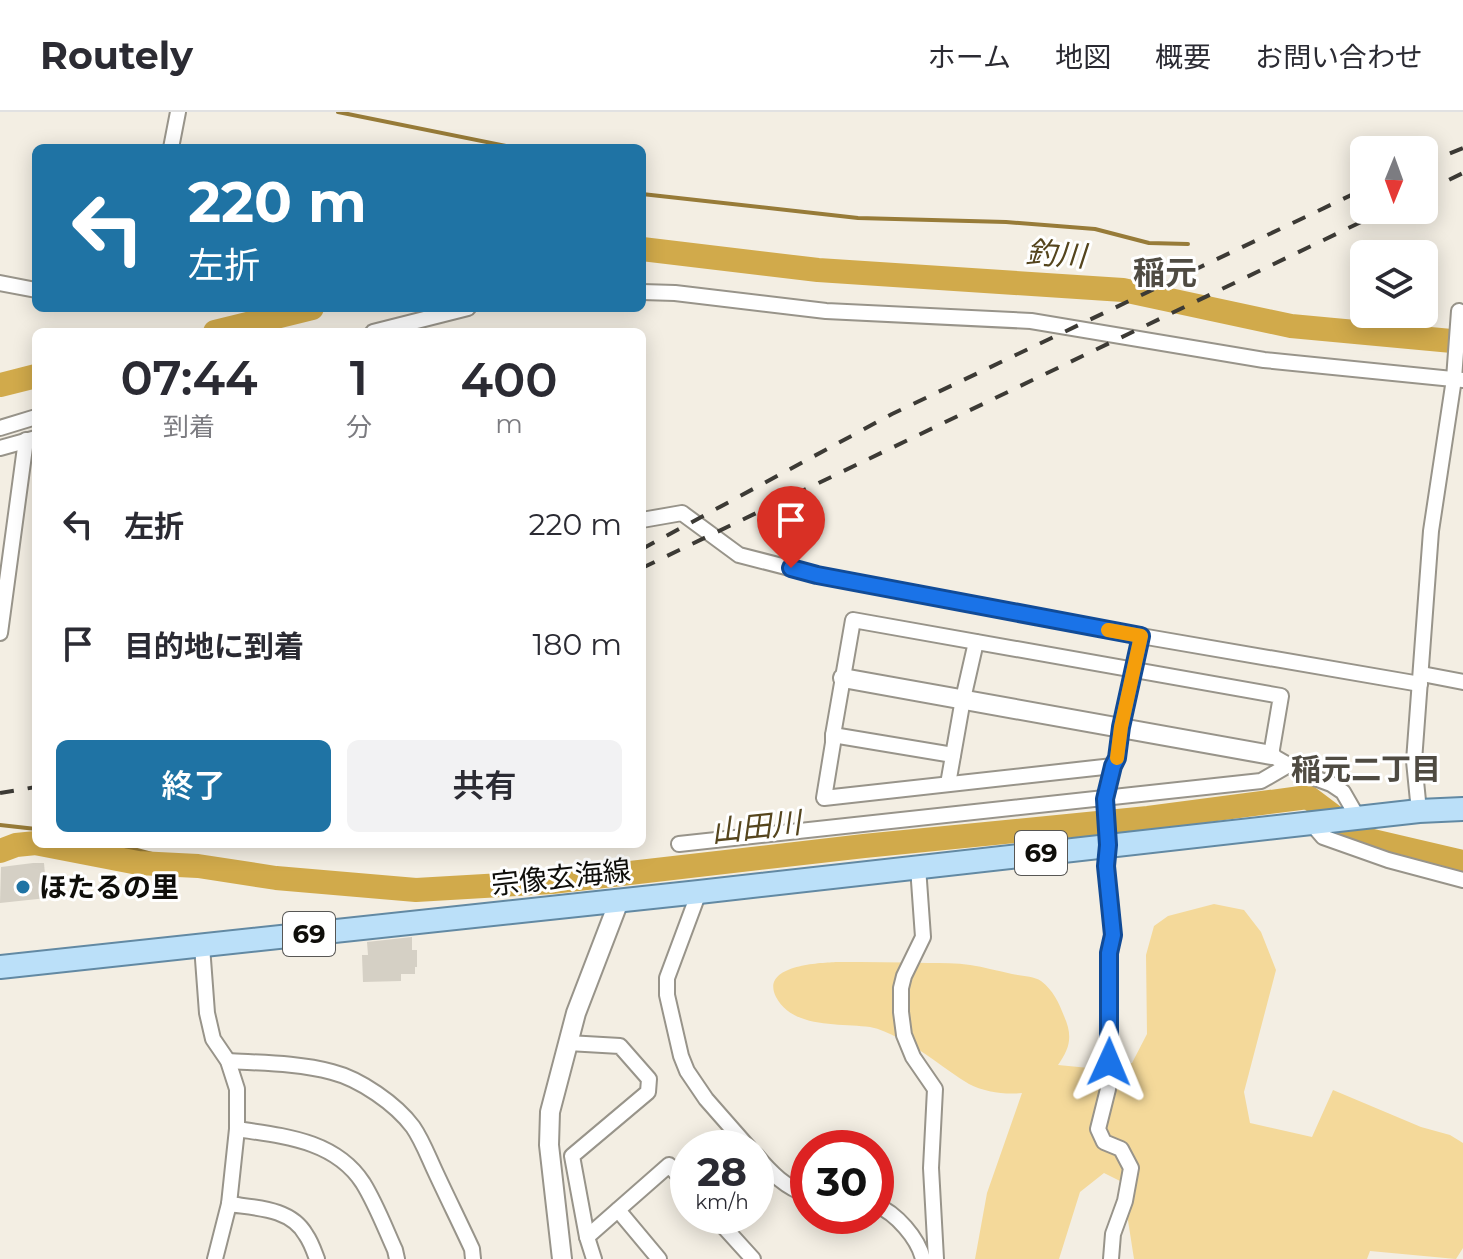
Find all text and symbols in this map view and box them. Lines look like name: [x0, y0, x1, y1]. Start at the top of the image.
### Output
text: Routely: [40, 32, 193, 79]
text: ホーム: [928, 40, 1011, 74]
text: 地図: [1055, 40, 1111, 74]
text: 概要: [1155, 40, 1211, 74]
text: お問い合わせ: [1255, 40, 1423, 74]
north arrow: [1350, 136, 1438, 224]
map controls: [1350, 136, 1438, 328]
text: 220 m: [188, 168, 367, 236]
icon: left: [56, 176, 160, 280]
water label: 釣川: [1025, 233, 1090, 275]
button: layers: [1350, 240, 1438, 328]
text: 左折: [188, 243, 260, 287]
district label: 稲元: [1133, 253, 1197, 292]
text: 07:44: [120, 349, 258, 407]
text: 1: [350, 349, 368, 407]
text: 400: [460, 351, 558, 409]
text: m: [495, 408, 523, 440]
text: 到着: [163, 411, 215, 443]
text: 分: [346, 411, 372, 443]
pin: [757, 486, 825, 568]
icon: arrive: [769, 498, 813, 542]
icon: left: [56, 502, 100, 546]
text: 220 m: [528, 506, 622, 543]
text: 左折: [124, 508, 184, 545]
icon: arrive: [56, 622, 100, 666]
text: 180 m: [532, 626, 622, 663]
text: 目的地に到着: [124, 628, 304, 665]
button: 終了: [56, 740, 331, 832]
button: 共有: [347, 740, 622, 832]
district label: 稲元二丁目: [1291, 751, 1441, 788]
water label: 山田川: [709, 804, 806, 850]
road number: 69: [1015, 831, 1067, 875]
street label: 宗像玄海線: [490, 853, 632, 901]
place label: ほたるの里: [39, 870, 179, 904]
marker: ほたるの里: [14, 878, 32, 896]
road number: 69: [283, 912, 335, 956]
position arrow: [1067, 1020, 1151, 1104]
speed limit sign: 30: [790, 1130, 894, 1234]
text: 28: [697, 1147, 747, 1196]
text: km/h: [695, 1190, 749, 1214]

